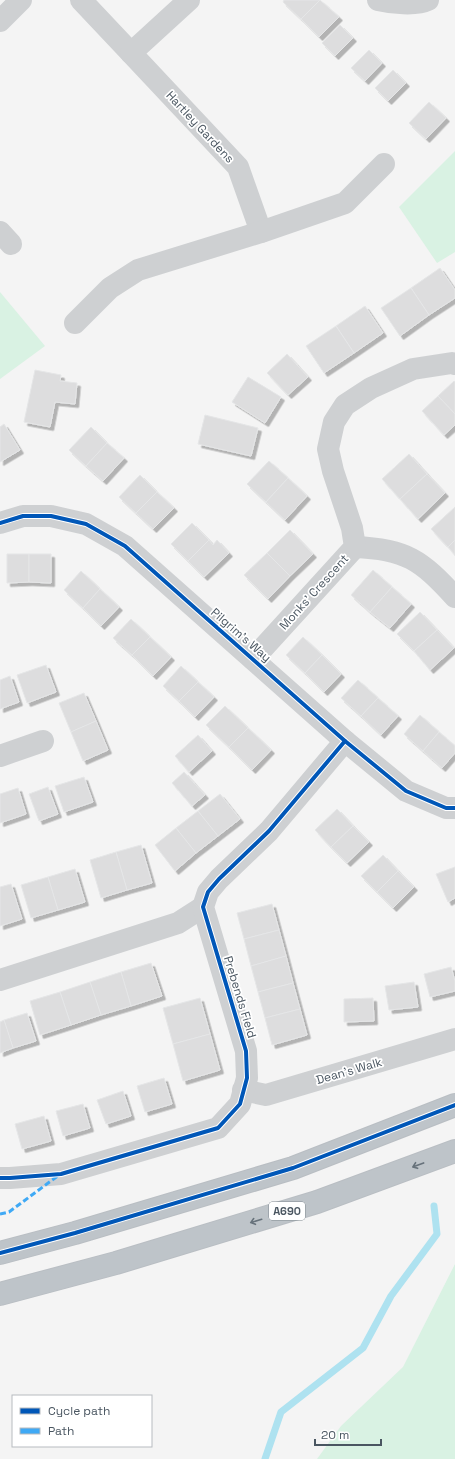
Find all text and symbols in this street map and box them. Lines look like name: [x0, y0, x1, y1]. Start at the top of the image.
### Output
street label: Hartley Gardens: [162, 88, 238, 166]
street label: Monks' Crescent: [276, 551, 352, 633]
street label: Pilgrim's Way: [207, 604, 275, 666]
street label: Prebends Field: [220, 954, 260, 1040]
street label: Dean's Walk: [314, 1054, 384, 1088]
one-way arrow: [413, 1161, 425, 1169]
road number: A690: [269, 1202, 305, 1220]
one-way arrow: [250, 1218, 263, 1225]
legend: [12, 1395, 152, 1447]
text: Cycle path: [48, 1403, 110, 1419]
scale bar: [315, 1421, 381, 1447]
text: Path: [48, 1423, 74, 1439]
text: 20 m: [321, 1427, 349, 1443]

